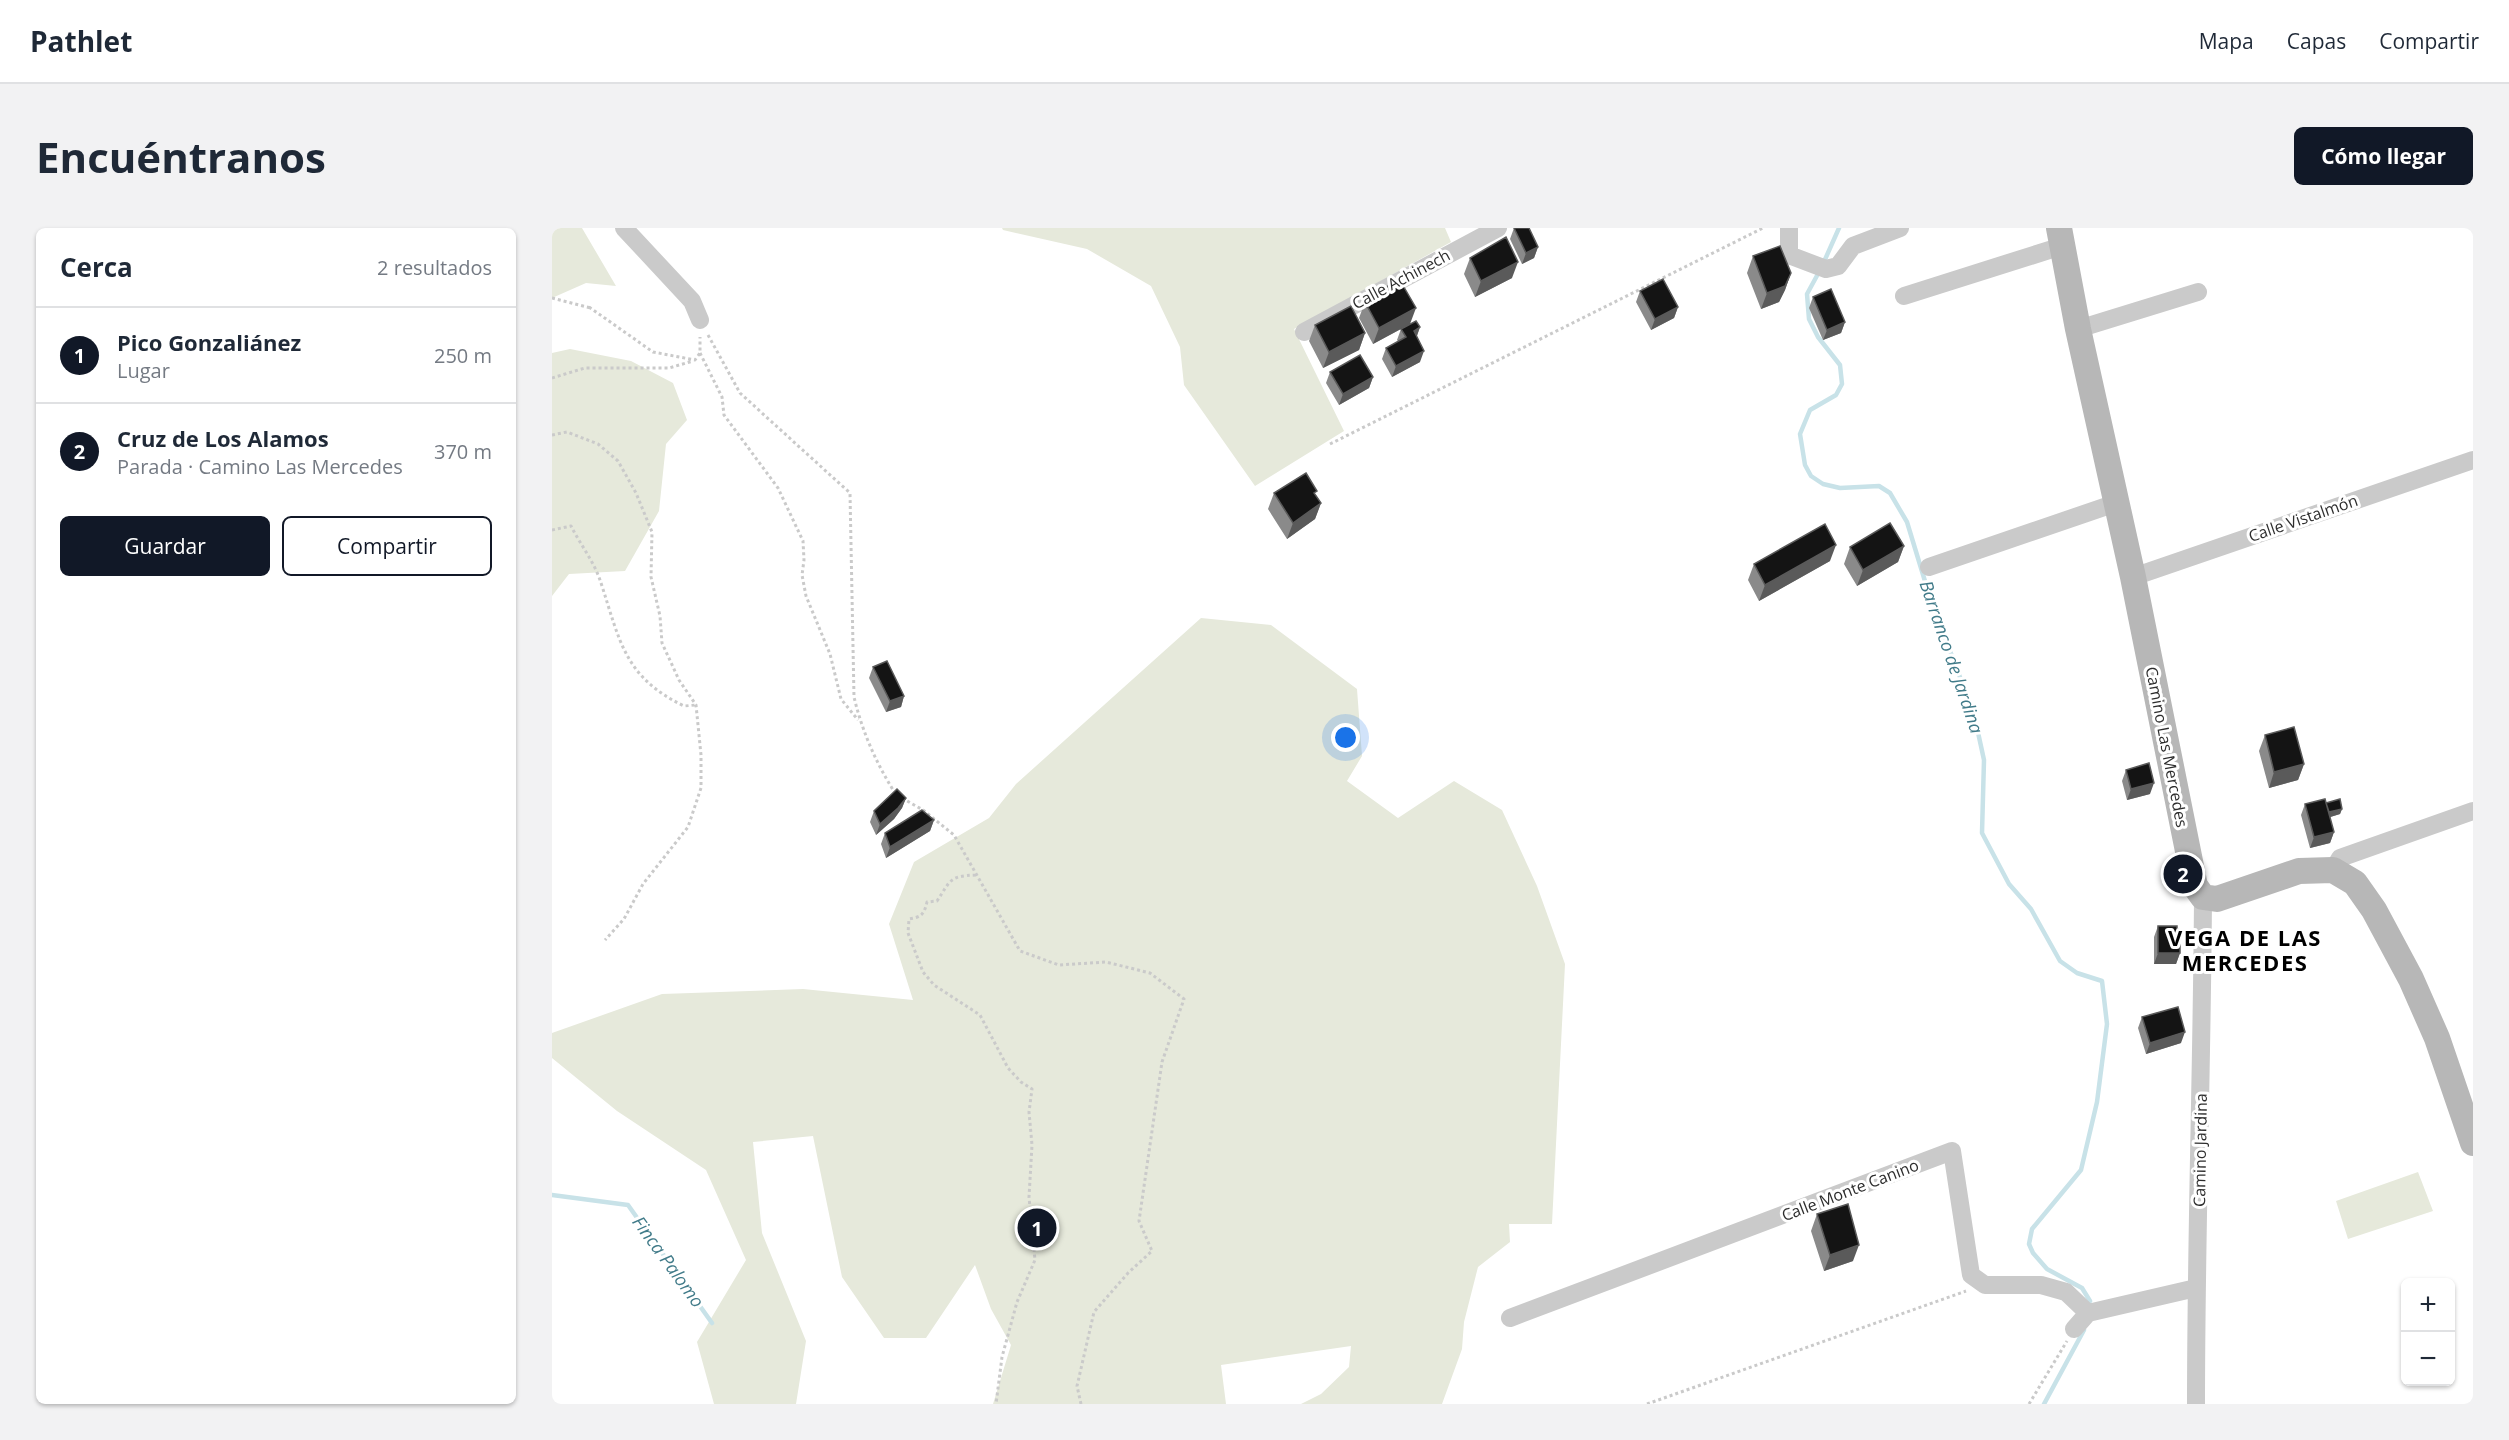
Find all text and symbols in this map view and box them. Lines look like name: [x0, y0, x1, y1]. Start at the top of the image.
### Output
text: Pathlet: [30, 22, 132, 60]
text: Mapa: [2199, 27, 2254, 55]
text: Capas: [2287, 27, 2346, 55]
text: Compartir: [2379, 27, 2479, 55]
button: Cómo llegar: [2294, 127, 2473, 185]
text: Encuéntranos: [36, 128, 326, 185]
street label: Calle Achinech: [1348, 244, 1454, 314]
text: Cerca: [60, 249, 133, 285]
text: 2 resultados: [377, 254, 492, 281]
text: Pico Gonzaliánez: [117, 327, 301, 357]
text: 1: [74, 342, 85, 369]
text: 250 m: [434, 342, 492, 369]
text: Lugar: [117, 357, 170, 384]
text: Cruz de Los Alamos: [117, 423, 329, 453]
text: 2: [74, 438, 85, 465]
text: 370 m: [434, 438, 492, 465]
text: Parada · Camino Las Mercedes: [117, 453, 403, 480]
street label: Calle Vistalmón: [2245, 489, 2361, 547]
button: Guardar: [60, 516, 270, 576]
button: Compartir: [282, 516, 492, 576]
water label: Barranco de Jardina: [1914, 577, 1989, 736]
street label: Camino Las Mercedes: [2141, 665, 2193, 829]
your location: [1331, 723, 1360, 752]
pin: 2: [2164, 852, 2202, 896]
district label: VEGA DE LAS MERCEDES: [2168, 922, 2322, 977]
street label: Camino Jardina: [2188, 1093, 2212, 1207]
street label: Calle Monte Canino: [1778, 1154, 1922, 1226]
pin: 1: [1018, 1206, 1056, 1250]
water label: Finca Palomo: [628, 1211, 710, 1312]
map controls: [2401, 1278, 2455, 1386]
button: +: [2401, 1278, 2455, 1332]
button: −: [2401, 1332, 2455, 1386]

